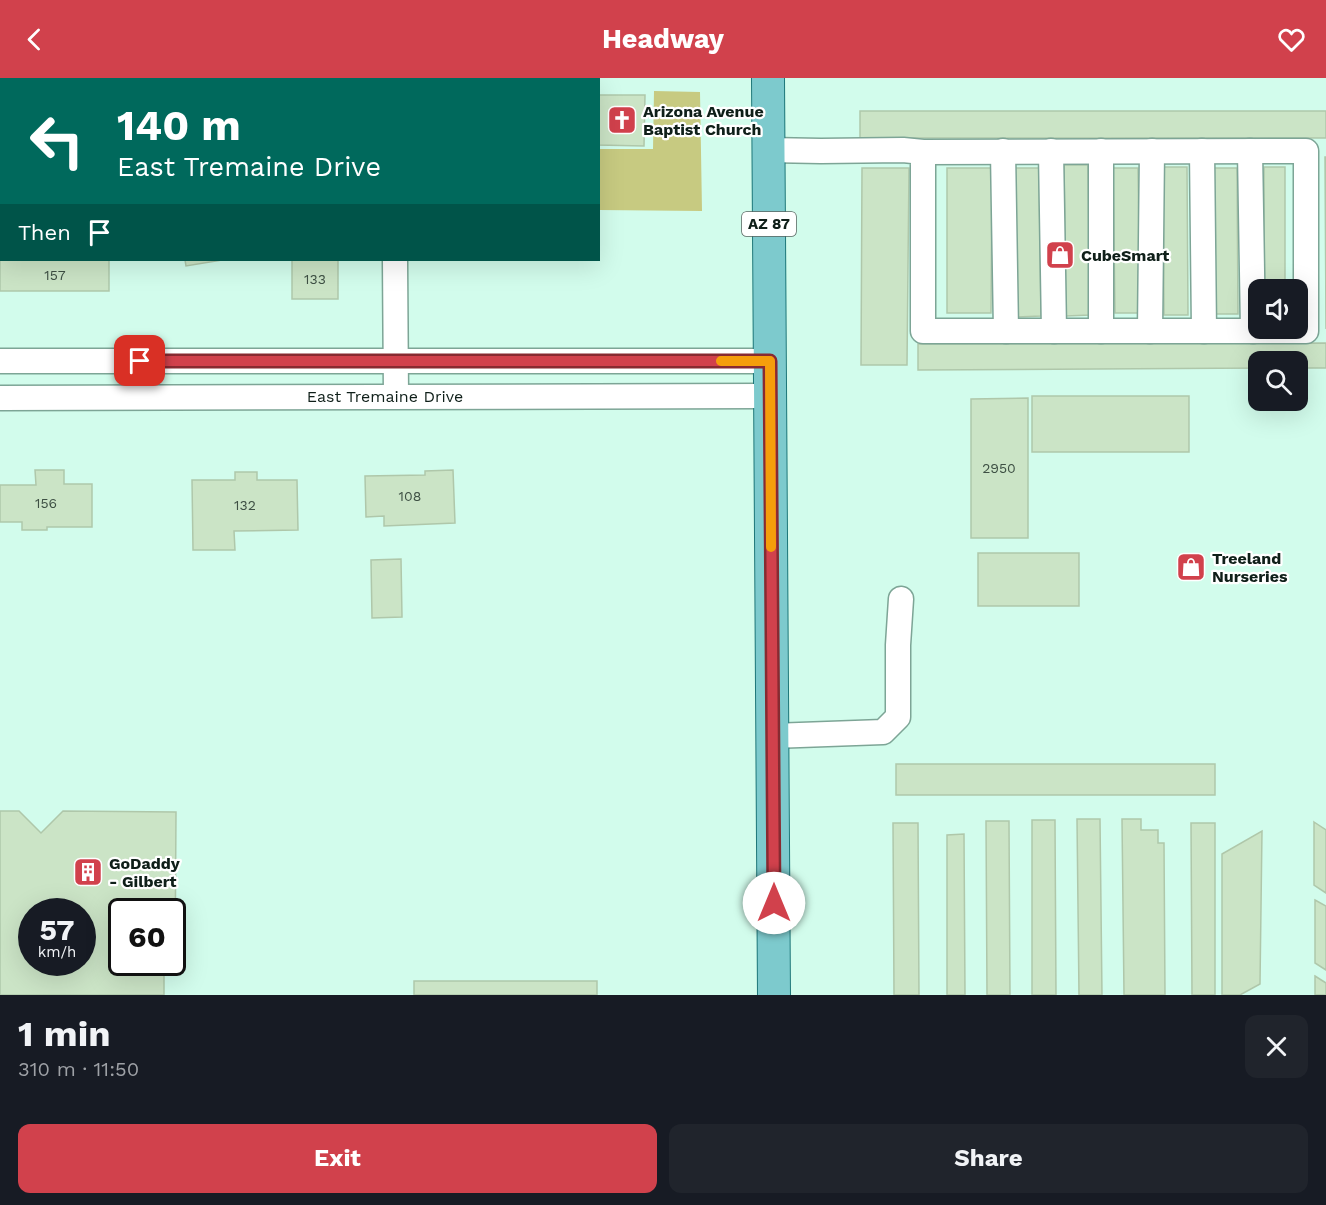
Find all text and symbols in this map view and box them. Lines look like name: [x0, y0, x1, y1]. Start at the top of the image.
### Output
icon: back: [18, 23, 51, 56]
text: Headway: [602, 23, 724, 55]
icon: heart: [1275, 23, 1308, 56]
text: 140 m: [117, 101, 241, 150]
icon: left: [18, 102, 96, 180]
place label: Arizona Avenue Baptist Church: [643, 102, 764, 139]
church icon: Arizona Avenue Baptist Church: [606, 104, 638, 136]
text: East Tremaine Drive: [117, 151, 381, 183]
road number: AZ 87: [742, 212, 796, 236]
icon: arrive: [83, 216, 116, 249]
text: Then: [18, 220, 71, 245]
shop icon: CubeSmart: [1044, 239, 1076, 271]
place label: CubeSmart: [1081, 246, 1169, 265]
house number: 157: [44, 267, 66, 283]
house number: 133: [304, 271, 326, 287]
map controls: [1248, 279, 1308, 411]
button: sound: [1248, 279, 1308, 339]
pin: [114, 335, 165, 386]
icon: arrive: [123, 344, 156, 377]
button: search: [1248, 351, 1308, 411]
street label: East Tremaine Drive: [307, 387, 463, 406]
house number: 2950: [982, 460, 1016, 476]
house number: 108: [399, 488, 421, 504]
house number: 156: [35, 495, 57, 511]
house number: 132: [234, 497, 256, 513]
place label: Treeland Nurseries: [1212, 549, 1288, 586]
shop icon: Treeland Nurseries: [1175, 551, 1207, 583]
place label: GoDaddy - Gilbert: [109, 854, 181, 891]
building icon: GoDaddy - Gilbert: [72, 856, 104, 888]
position arrow: [742, 871, 806, 935]
speed limit sign: 60: [108, 898, 186, 976]
text: 57: [40, 912, 74, 947]
text: km/h: [38, 943, 76, 961]
text: 1 min: [18, 1013, 110, 1055]
button: close: [1245, 1015, 1308, 1078]
text: 310 m · 11:50: [18, 1057, 139, 1081]
button: Exit: [18, 1124, 657, 1193]
button: Share: [669, 1124, 1308, 1193]

